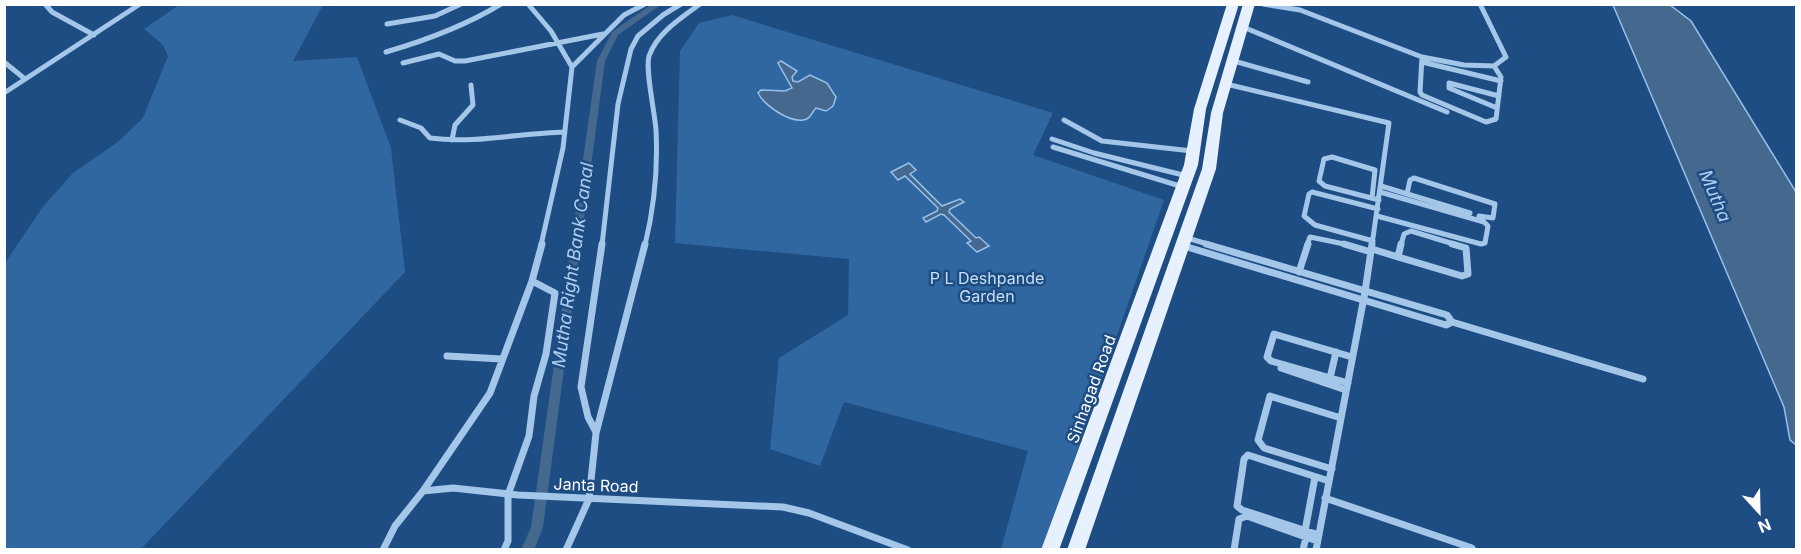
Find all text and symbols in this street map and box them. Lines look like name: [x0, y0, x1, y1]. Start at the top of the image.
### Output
water label: Mutha Right Bank Canal: [548, 160, 597, 369]
water label: Mutha: [1695, 167, 1736, 225]
park label: P L Deshpande Garden: [930, 268, 1044, 306]
street label: Sinhagad Road: [1062, 332, 1120, 446]
street label: Janta Road: [553, 474, 639, 496]
north arrow: [1729, 482, 1789, 542]
text: N: [1755, 514, 1774, 537]

